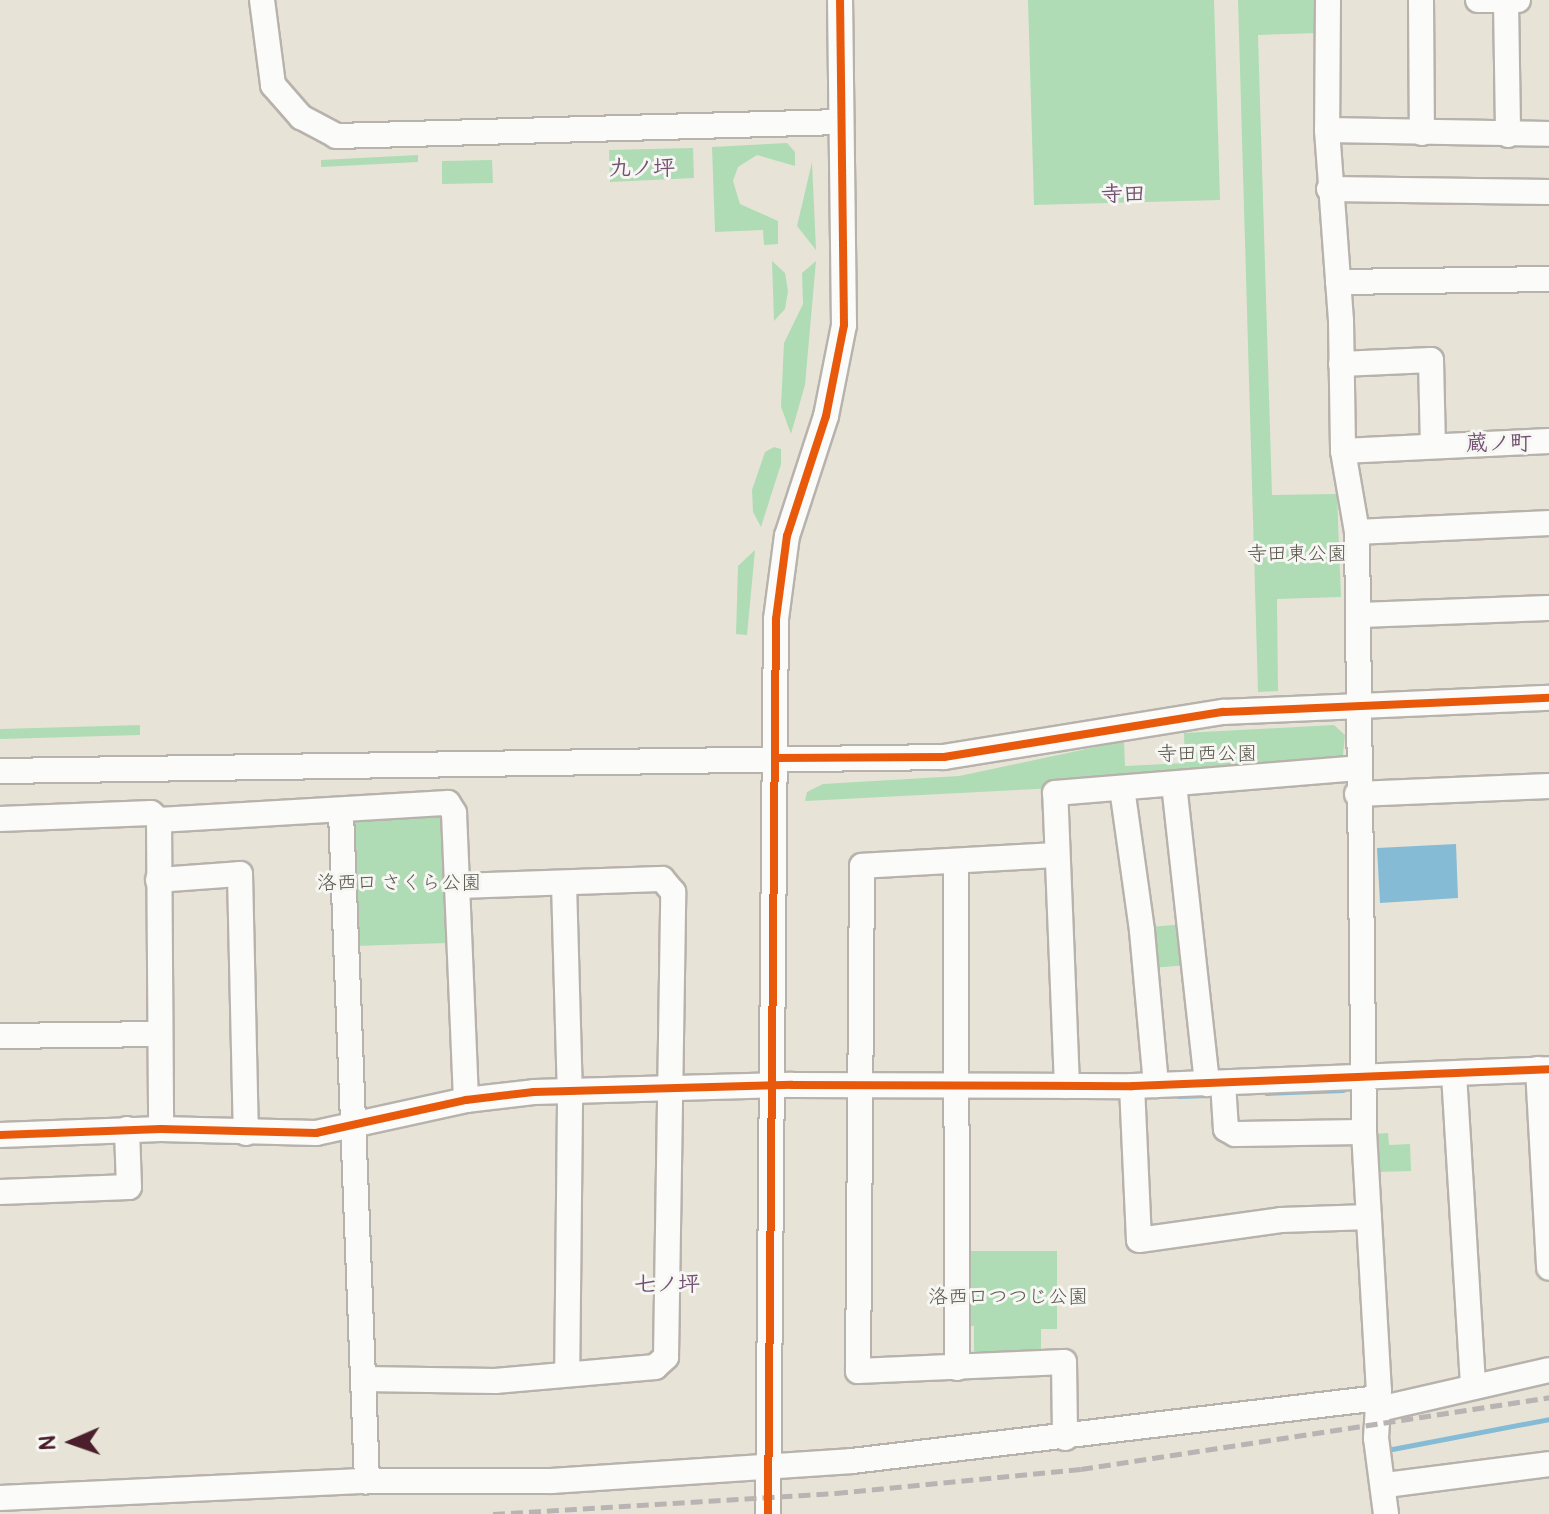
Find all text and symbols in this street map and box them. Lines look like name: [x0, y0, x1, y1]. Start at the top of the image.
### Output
district label: 九ノ坪: [609, 156, 675, 182]
district label: 寺田: [1101, 182, 1145, 208]
district label: 蔵ノ町: [1466, 431, 1532, 457]
park label: 寺田東公園: [1247, 541, 1347, 565]
park label: 寺田西公園: [1157, 741, 1257, 765]
park label: 洛西口 さくら公園: [317, 870, 481, 894]
district label: 七ノ坪: [634, 1272, 700, 1298]
park label: 洛西口つつじ公園: [928, 1284, 1088, 1308]
north arrow: [32, 1402, 112, 1482]
text: N: [34, 1435, 62, 1451]

